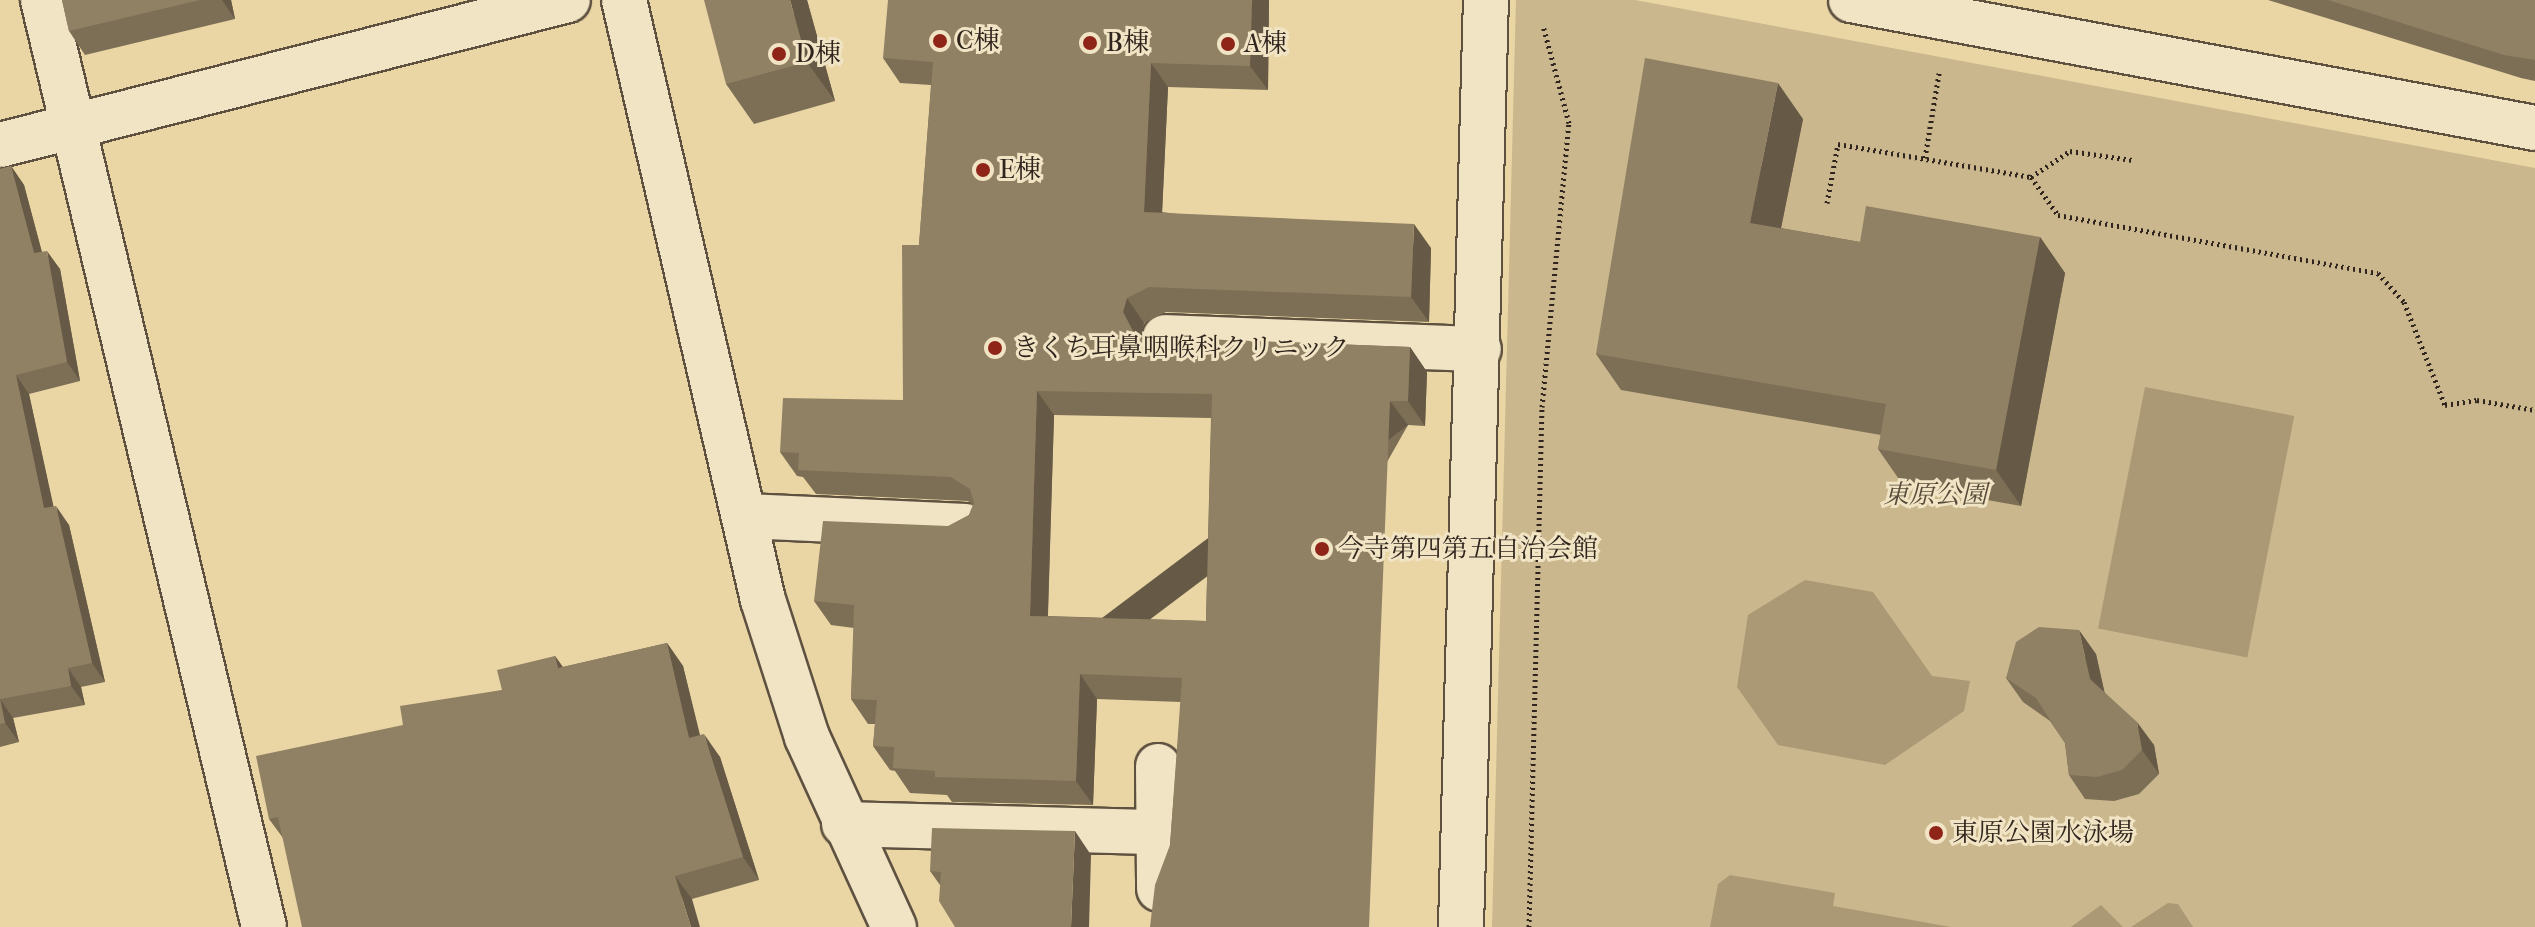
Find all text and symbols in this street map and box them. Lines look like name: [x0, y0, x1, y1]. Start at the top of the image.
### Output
place label: C棟: [956, 25, 1000, 57]
place label: B棟: [1106, 27, 1149, 59]
place label: A棟: [1244, 28, 1287, 60]
marker: C棟: [931, 32, 949, 50]
marker: B棟: [1081, 34, 1099, 52]
marker: A棟: [1219, 35, 1237, 53]
place label: D棟: [795, 38, 841, 70]
marker: D棟: [770, 45, 788, 63]
place label: E棟: [999, 154, 1041, 186]
marker: E棟: [974, 161, 992, 179]
place label: きくち耳鼻咽喉科クリニック: [1013, 332, 1351, 364]
marker: きくち耳鼻咽喉科クリニック: [984, 337, 1006, 359]
park label: 東原公園: [1883, 479, 1987, 511]
place label: 今寺第四第五自治会館: [1338, 533, 1598, 565]
marker: 今寺第四第五自治会館: [1313, 540, 1331, 558]
place label: 東原公園水泳場: [1952, 817, 2134, 849]
marker: 東原公園水泳場: [1927, 824, 1945, 842]

